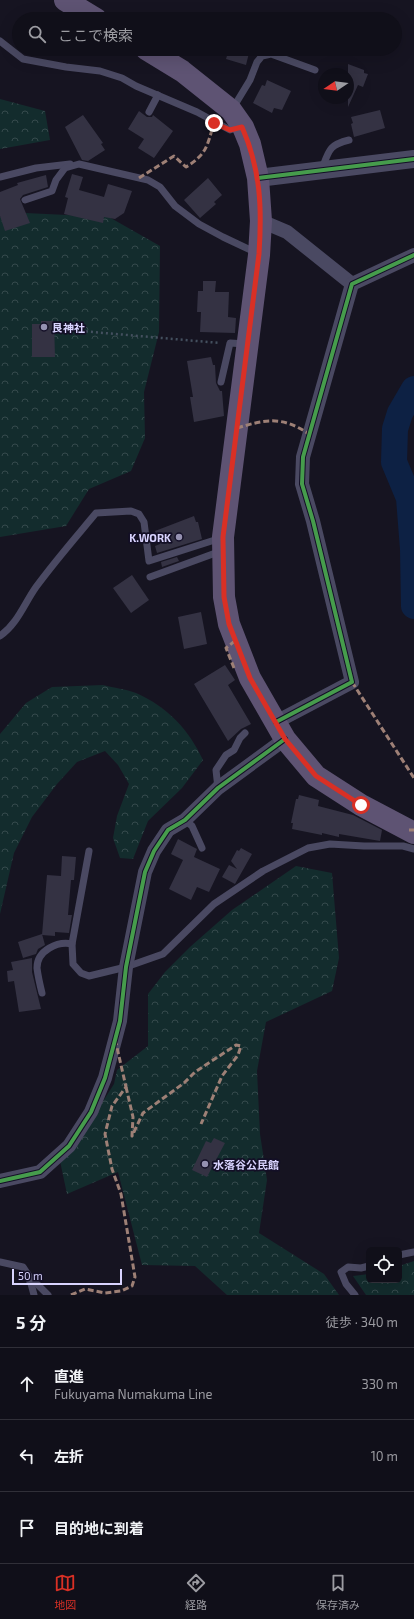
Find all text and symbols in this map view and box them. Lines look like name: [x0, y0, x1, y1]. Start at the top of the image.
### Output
search box: [12, 12, 402, 56]
icon: search: [26, 23, 48, 45]
text: ここで検索: [58, 26, 133, 44]
north arrow: [318, 68, 354, 104]
route end: [205, 114, 223, 132]
place label: 艮神社: [52, 321, 85, 334]
marker: 艮神社: [39, 322, 49, 332]
place label: K.WORK: [129, 531, 171, 544]
marker: K.WORK: [174, 532, 184, 542]
route start: [352, 796, 370, 814]
place label: 水落谷公民館: [213, 1158, 279, 1171]
marker: 水落谷公民館: [200, 1159, 210, 1169]
map controls: [366, 1247, 402, 1283]
button: locate: [366, 1247, 402, 1283]
scale bar: [12, 1267, 122, 1286]
text: 50 m: [18, 1269, 43, 1282]
text: 5 分: [16, 1312, 46, 1332]
text: 徒歩 · 340 m: [326, 1314, 398, 1330]
text: 直進: [54, 1367, 84, 1385]
icon: ahead: [16, 1373, 38, 1395]
text: 330 m: [361, 1376, 398, 1392]
text: Fukuyama Numakuma Line: [54, 1386, 213, 1402]
icon: left: [16, 1445, 38, 1467]
text: 左折: [54, 1447, 84, 1465]
text: 10 m: [371, 1448, 398, 1464]
icon: arrive: [16, 1517, 38, 1539]
text: 目的地に到着: [54, 1519, 144, 1537]
tab: 地図: [54, 1572, 76, 1612]
tab: 経路: [185, 1572, 207, 1612]
tab: 保存済み: [316, 1572, 360, 1612]

